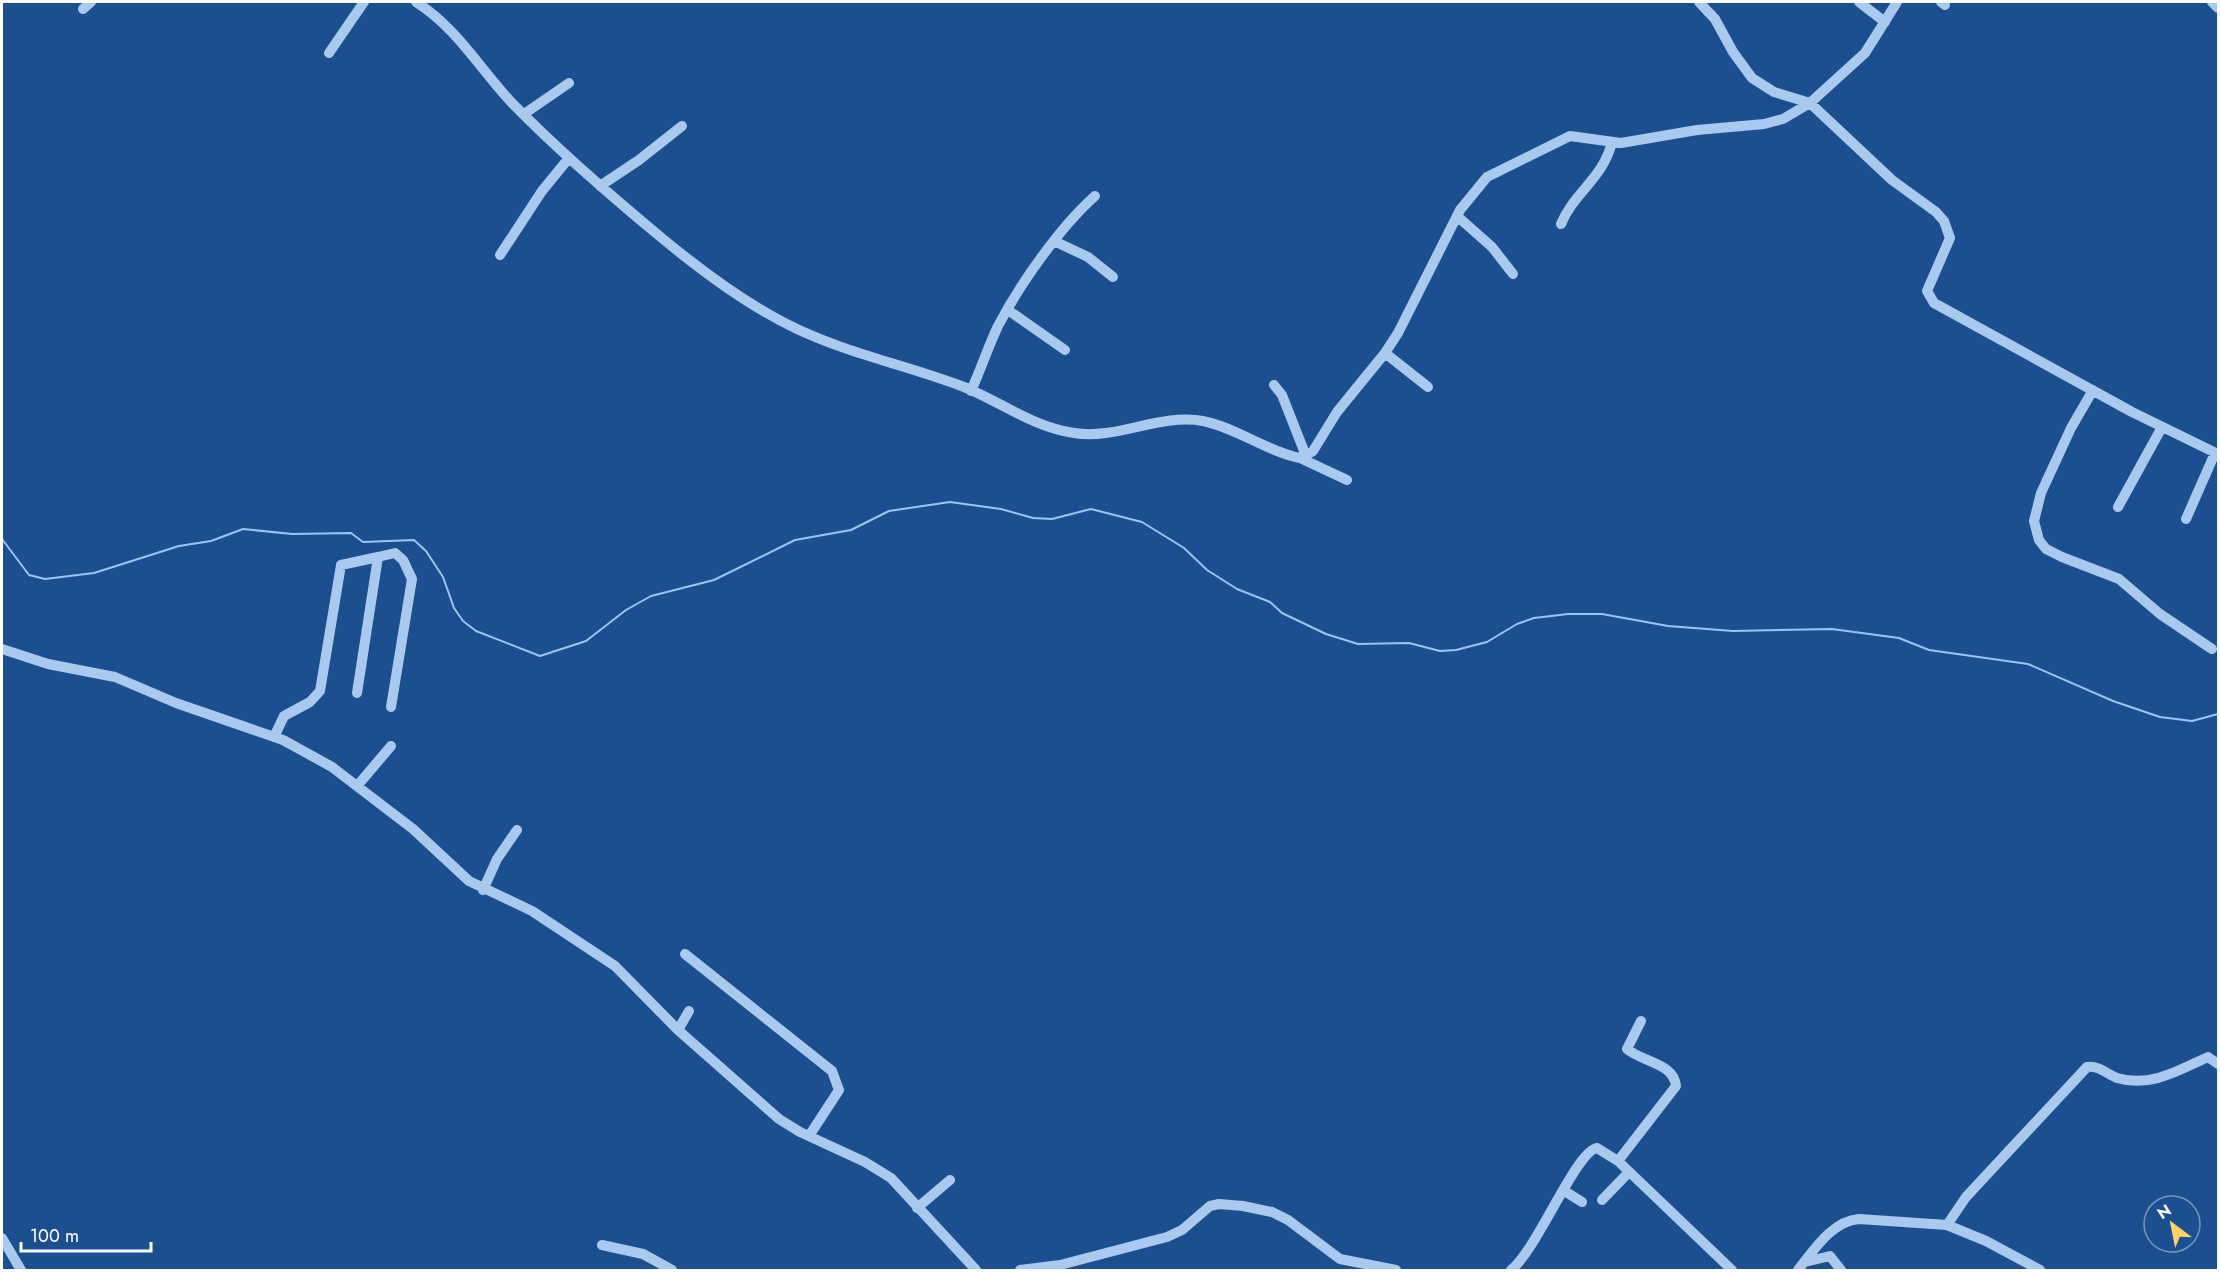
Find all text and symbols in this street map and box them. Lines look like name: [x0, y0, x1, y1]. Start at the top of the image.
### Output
north arrow: [2142, 1194, 2202, 1254]
text: N: [2153, 1199, 2176, 1225]
scale bar: [21, 1215, 152, 1253]
text: 100 m: [30, 1223, 79, 1249]

